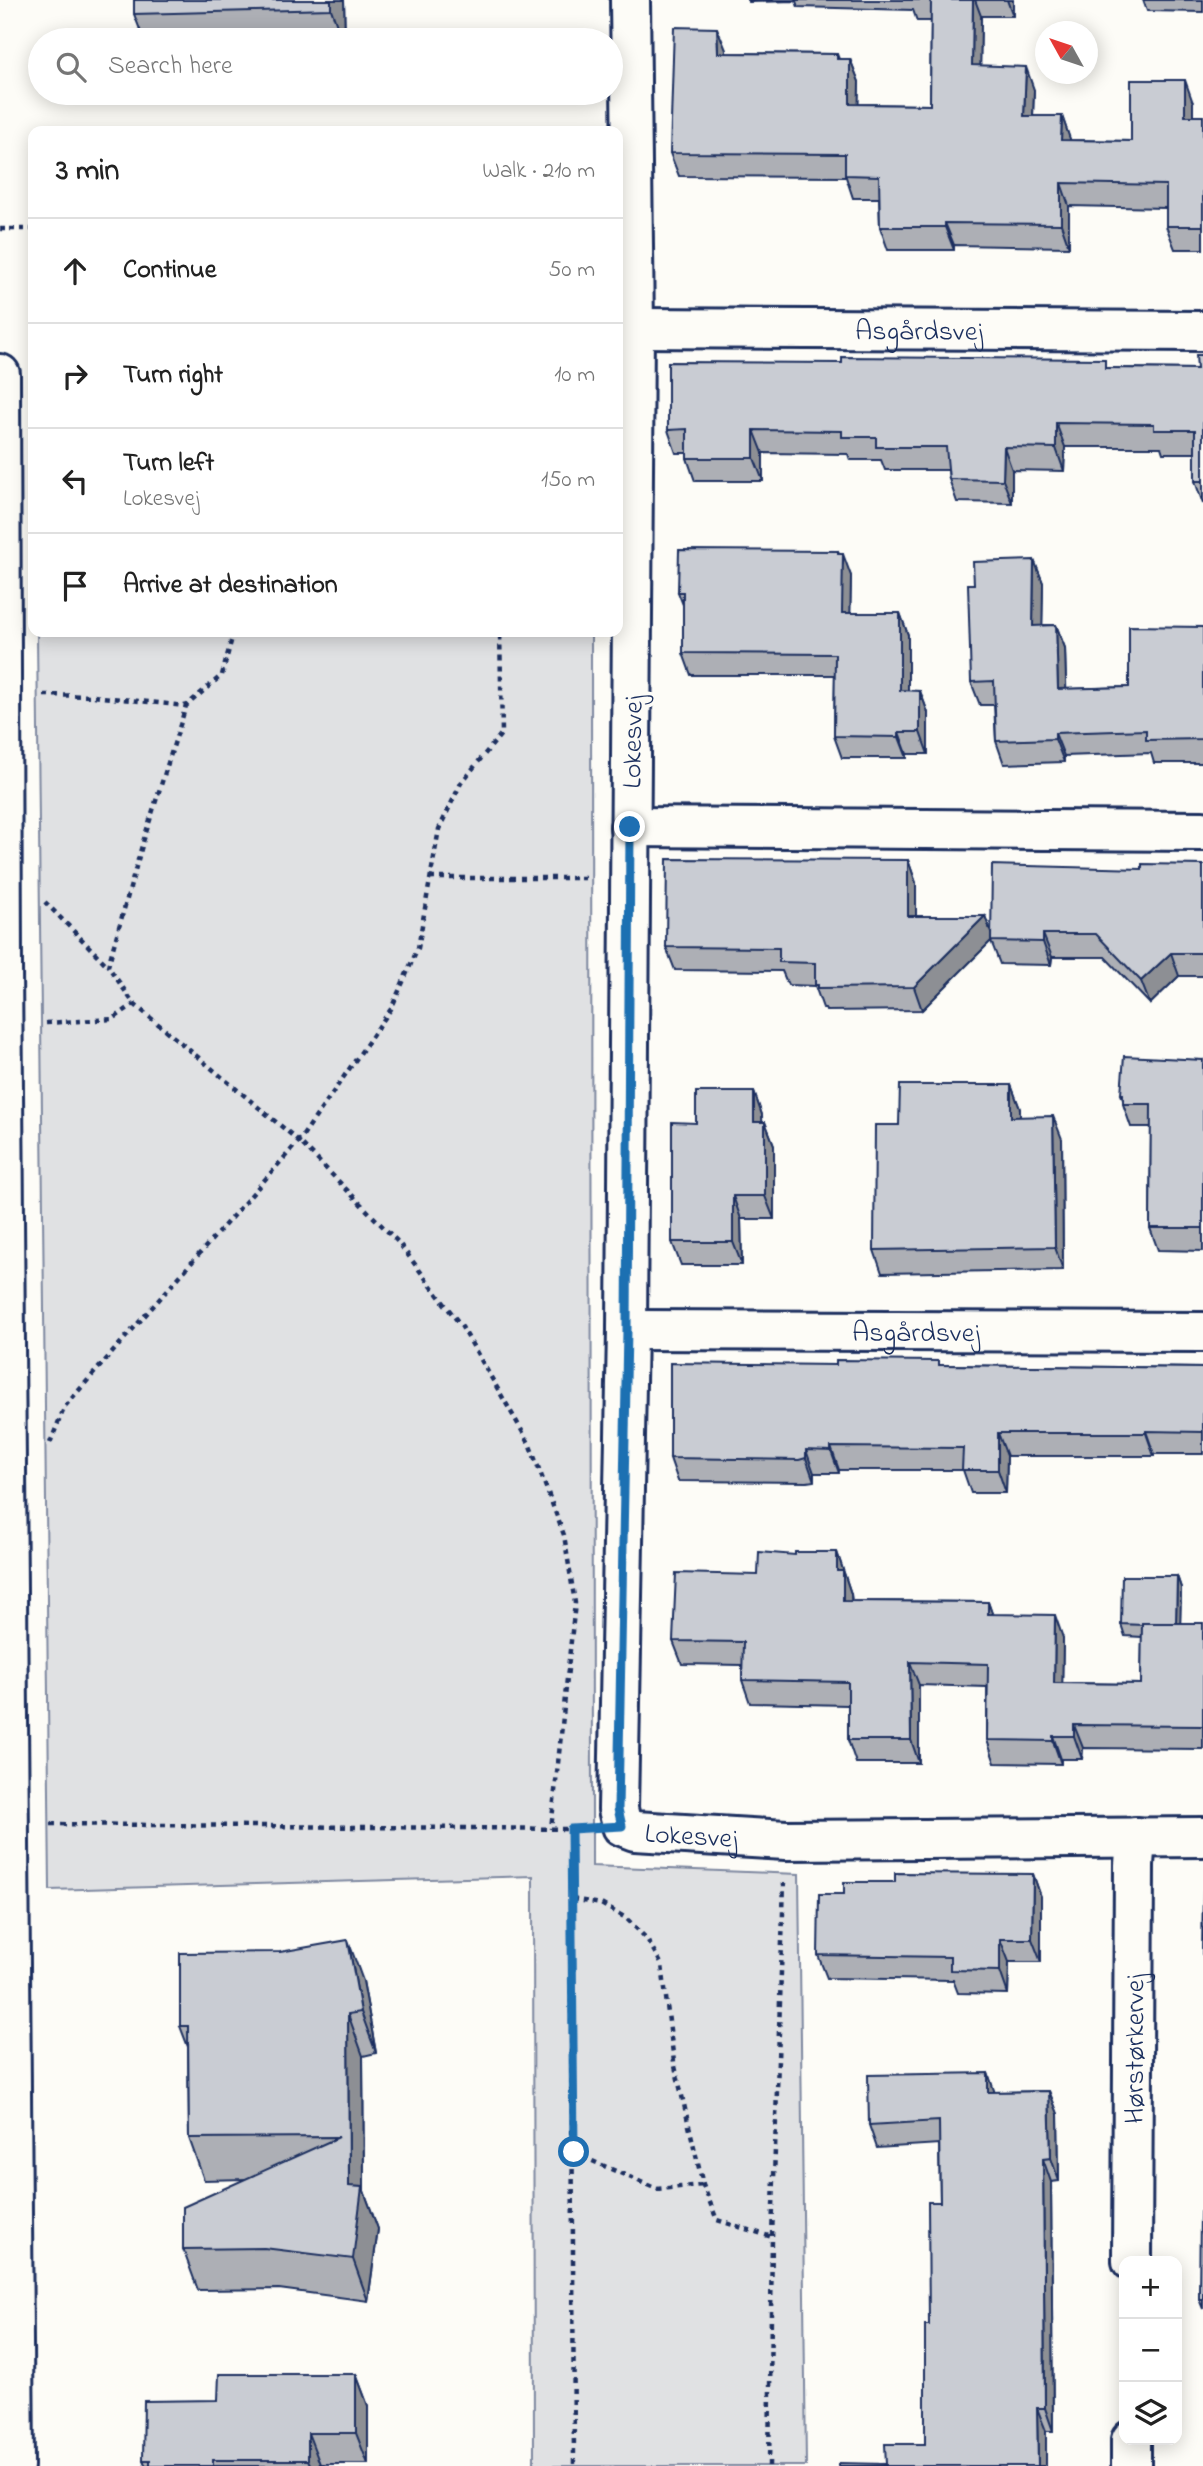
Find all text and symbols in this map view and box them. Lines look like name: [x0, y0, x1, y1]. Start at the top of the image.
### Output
north arrow: [1035, 21, 1098, 84]
search box: [28, 28, 623, 105]
icon: search: [52, 48, 90, 86]
text: Search here: [108, 48, 233, 86]
text: 3 min: [56, 150, 119, 194]
text: Walk · 210 m: [482, 155, 595, 188]
icon: ahead: [56, 252, 94, 290]
text: Continue: [123, 252, 216, 290]
text: 50 m: [548, 254, 595, 287]
street label: Asgårdsvej: [855, 312, 984, 354]
icon: right: [56, 357, 94, 395]
text: Turn right: [123, 357, 223, 395]
text: 10 m: [554, 359, 595, 392]
text: Turn left: [123, 445, 214, 483]
icon: left: [56, 462, 94, 500]
text: 150 m: [541, 464, 595, 497]
text: Lokesvej: [123, 483, 199, 516]
icon: arrive: [56, 567, 94, 605]
text: Arrive at destination: [123, 567, 338, 605]
street label: Lokesvej: [613, 694, 656, 789]
route end: [614, 811, 645, 842]
street label: Asgårdsvej: [852, 1314, 981, 1355]
street label: Lokesvej: [644, 1815, 740, 1861]
street label: Hørstørkervej: [1116, 1973, 1157, 2124]
route start: [558, 2136, 589, 2167]
map controls: [1119, 2256, 1182, 2445]
button: +: [1119, 2256, 1182, 2319]
button: −: [1119, 2319, 1182, 2382]
button: layers: [1119, 2382, 1182, 2445]

